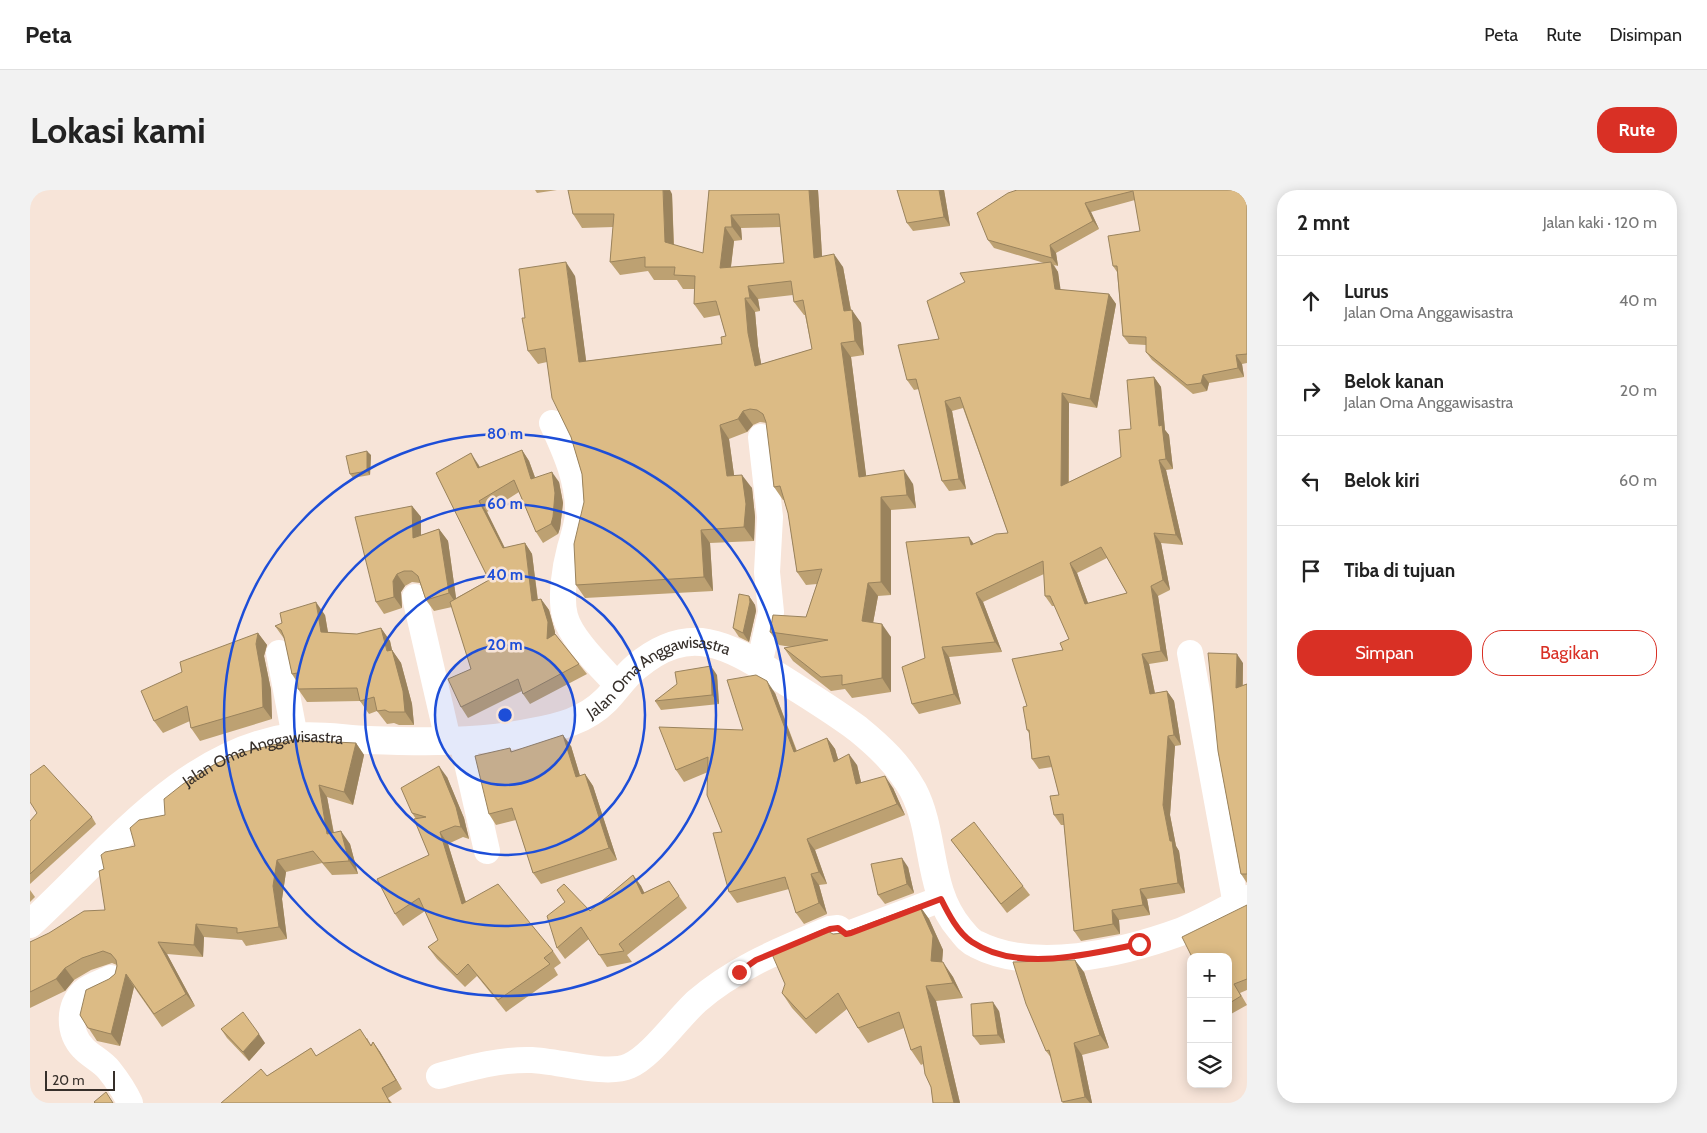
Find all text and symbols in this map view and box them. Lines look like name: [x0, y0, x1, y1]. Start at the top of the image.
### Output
text: Peta: [25, 20, 72, 49]
text: Peta: [1484, 24, 1518, 46]
text: Rute: [1546, 24, 1581, 46]
text: Disimpan: [1609, 24, 1682, 46]
button: Rute: [1597, 107, 1677, 153]
text: Lokasi kami: [30, 109, 206, 152]
text: 2 mnt: [1297, 210, 1350, 235]
text: Jalan kaki · 120 m: [1543, 213, 1657, 232]
text: Lurus: [1344, 280, 1389, 303]
icon: ahead: [1297, 287, 1325, 315]
text: 40 m: [1619, 291, 1657, 310]
text: Jalan Oma Anggawisastra: [1344, 303, 1513, 322]
text: Belok kanan: [1344, 370, 1444, 393]
icon: right: [1297, 377, 1325, 405]
text: 20 m: [1620, 381, 1657, 400]
text: Jalan Oma Anggawisastra: [1344, 393, 1513, 412]
text: 80 m: [487, 425, 523, 443]
icon: left: [1297, 467, 1325, 495]
text: Belok kiri: [1344, 469, 1420, 492]
text: 60 m: [1619, 471, 1657, 490]
text: 60 m: [487, 495, 523, 513]
icon: arrive: [1297, 557, 1325, 585]
text: Tiba di tujuan: [1344, 559, 1455, 582]
text: 40 m: [487, 566, 523, 584]
button: Simpan: [1297, 630, 1472, 676]
button: Bagikan: [1482, 630, 1657, 676]
street label: Jalan Oma Anggawisastra: [582, 632, 734, 723]
text: 20 m: [488, 636, 522, 654]
centre of rings: [496, 706, 514, 724]
street label: Jalan Oma Anggawisastra: [178, 727, 344, 791]
route start: [1128, 933, 1151, 956]
map controls: [1187, 953, 1232, 1088]
button: +: [1187, 953, 1232, 998]
route end: [728, 961, 751, 984]
button: −: [1187, 998, 1232, 1043]
button: layers: [1187, 1043, 1232, 1088]
scale bar: [45, 1068, 115, 1091]
text: 20 m: [52, 1071, 85, 1089]

